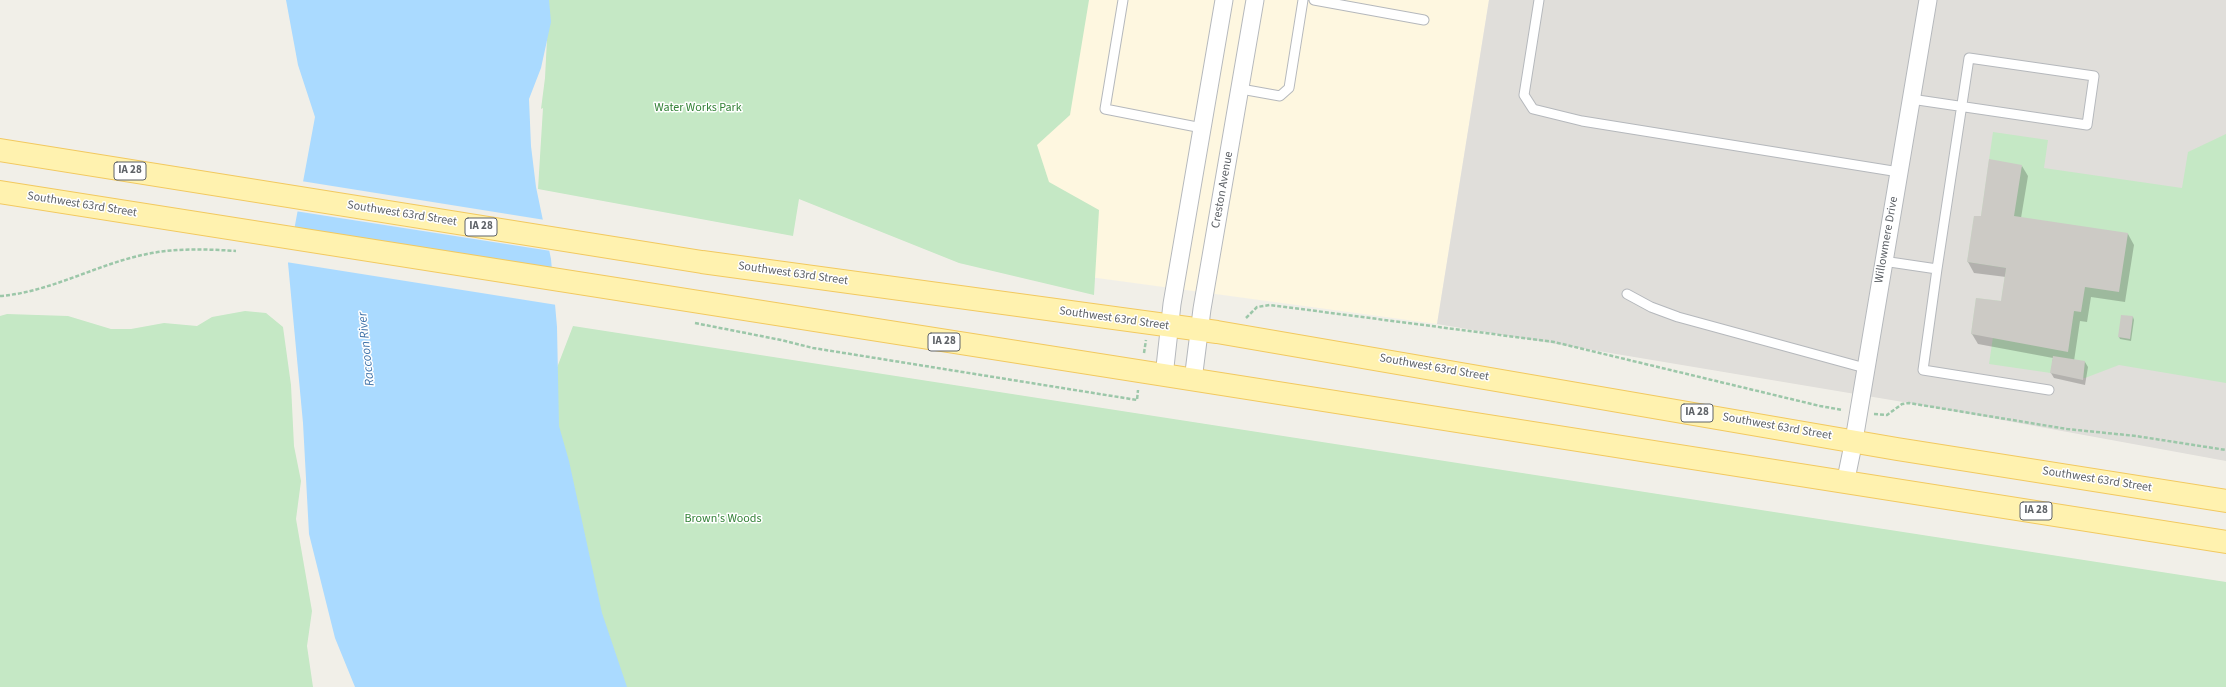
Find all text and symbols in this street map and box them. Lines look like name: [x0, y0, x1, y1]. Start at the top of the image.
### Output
park label: Water Works Park: [654, 101, 742, 115]
street label: Creston Avenue: [1209, 150, 1237, 230]
road number: IA 28: [114, 162, 146, 180]
street label: Southwest 63rd Street: [26, 189, 138, 221]
street label: Willowmere Drive: [1872, 195, 1902, 285]
street label: Southwest 63rd Street: [346, 198, 458, 230]
road number: IA 28: [465, 218, 497, 236]
street label: Southwest 63rd Street: [737, 259, 849, 289]
street label: Southwest 63rd Street: [1058, 304, 1170, 334]
water label: Raccoon River: [355, 311, 379, 387]
road number: IA 28: [928, 333, 960, 351]
street label: Southwest 63rd Street: [1378, 351, 1490, 385]
road number: IA 28: [1681, 404, 1713, 422]
street label: Southwest 63rd Street: [1721, 410, 1833, 444]
street label: Southwest 63rd Street: [2041, 464, 2153, 496]
road number: IA 28: [2020, 502, 2052, 520]
park label: Brown's Woods: [684, 512, 762, 526]

